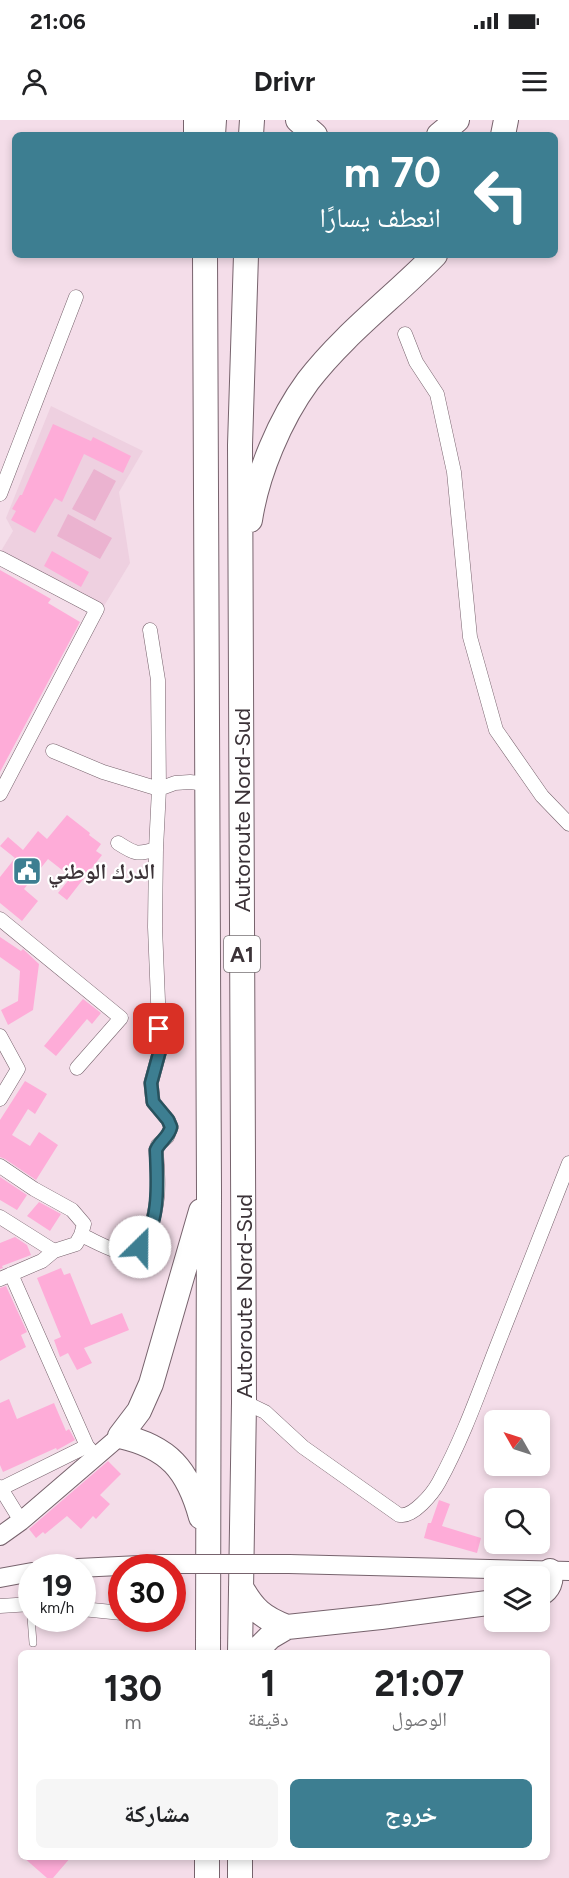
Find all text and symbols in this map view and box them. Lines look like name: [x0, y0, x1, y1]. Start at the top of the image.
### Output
text: 21:06: [30, 8, 86, 35]
icon: person: [18, 65, 51, 98]
text: Drivr: [254, 65, 315, 98]
icon: menu: [518, 65, 551, 98]
text: 70 m: [344, 147, 441, 198]
icon: left: [462, 156, 540, 234]
text: انعطف يسارًا: [319, 201, 441, 234]
street label: Autoroute Nord-Sud: [229, 708, 256, 912]
public building icon: الدرك الوطني: [11, 855, 43, 887]
place label: الدرك الوطني: [48, 858, 155, 888]
road number: A1: [224, 936, 260, 972]
pin: [133, 1003, 184, 1054]
icon: arrive: [142, 1012, 175, 1045]
street label: Autoroute Nord-Sud: [231, 1194, 258, 1398]
position arrow: [108, 1215, 172, 1279]
north arrow: [484, 1410, 550, 1476]
map controls: [484, 1410, 550, 1632]
button: search: [484, 1488, 550, 1554]
speed limit sign: 30: [108, 1554, 186, 1632]
button: layers: [484, 1566, 550, 1632]
text: 19: [42, 1567, 72, 1604]
text: km/h: [40, 1599, 74, 1617]
text: 1: [261, 1662, 276, 1705]
text: 21:07: [374, 1662, 464, 1705]
text: 130: [104, 1667, 162, 1710]
text: دقيقة: [248, 1707, 289, 1731]
text: الوصول: [392, 1707, 447, 1731]
text: m: [124, 1710, 141, 1734]
button: مشاركة: [36, 1779, 278, 1848]
button: خروج: [290, 1779, 532, 1848]

